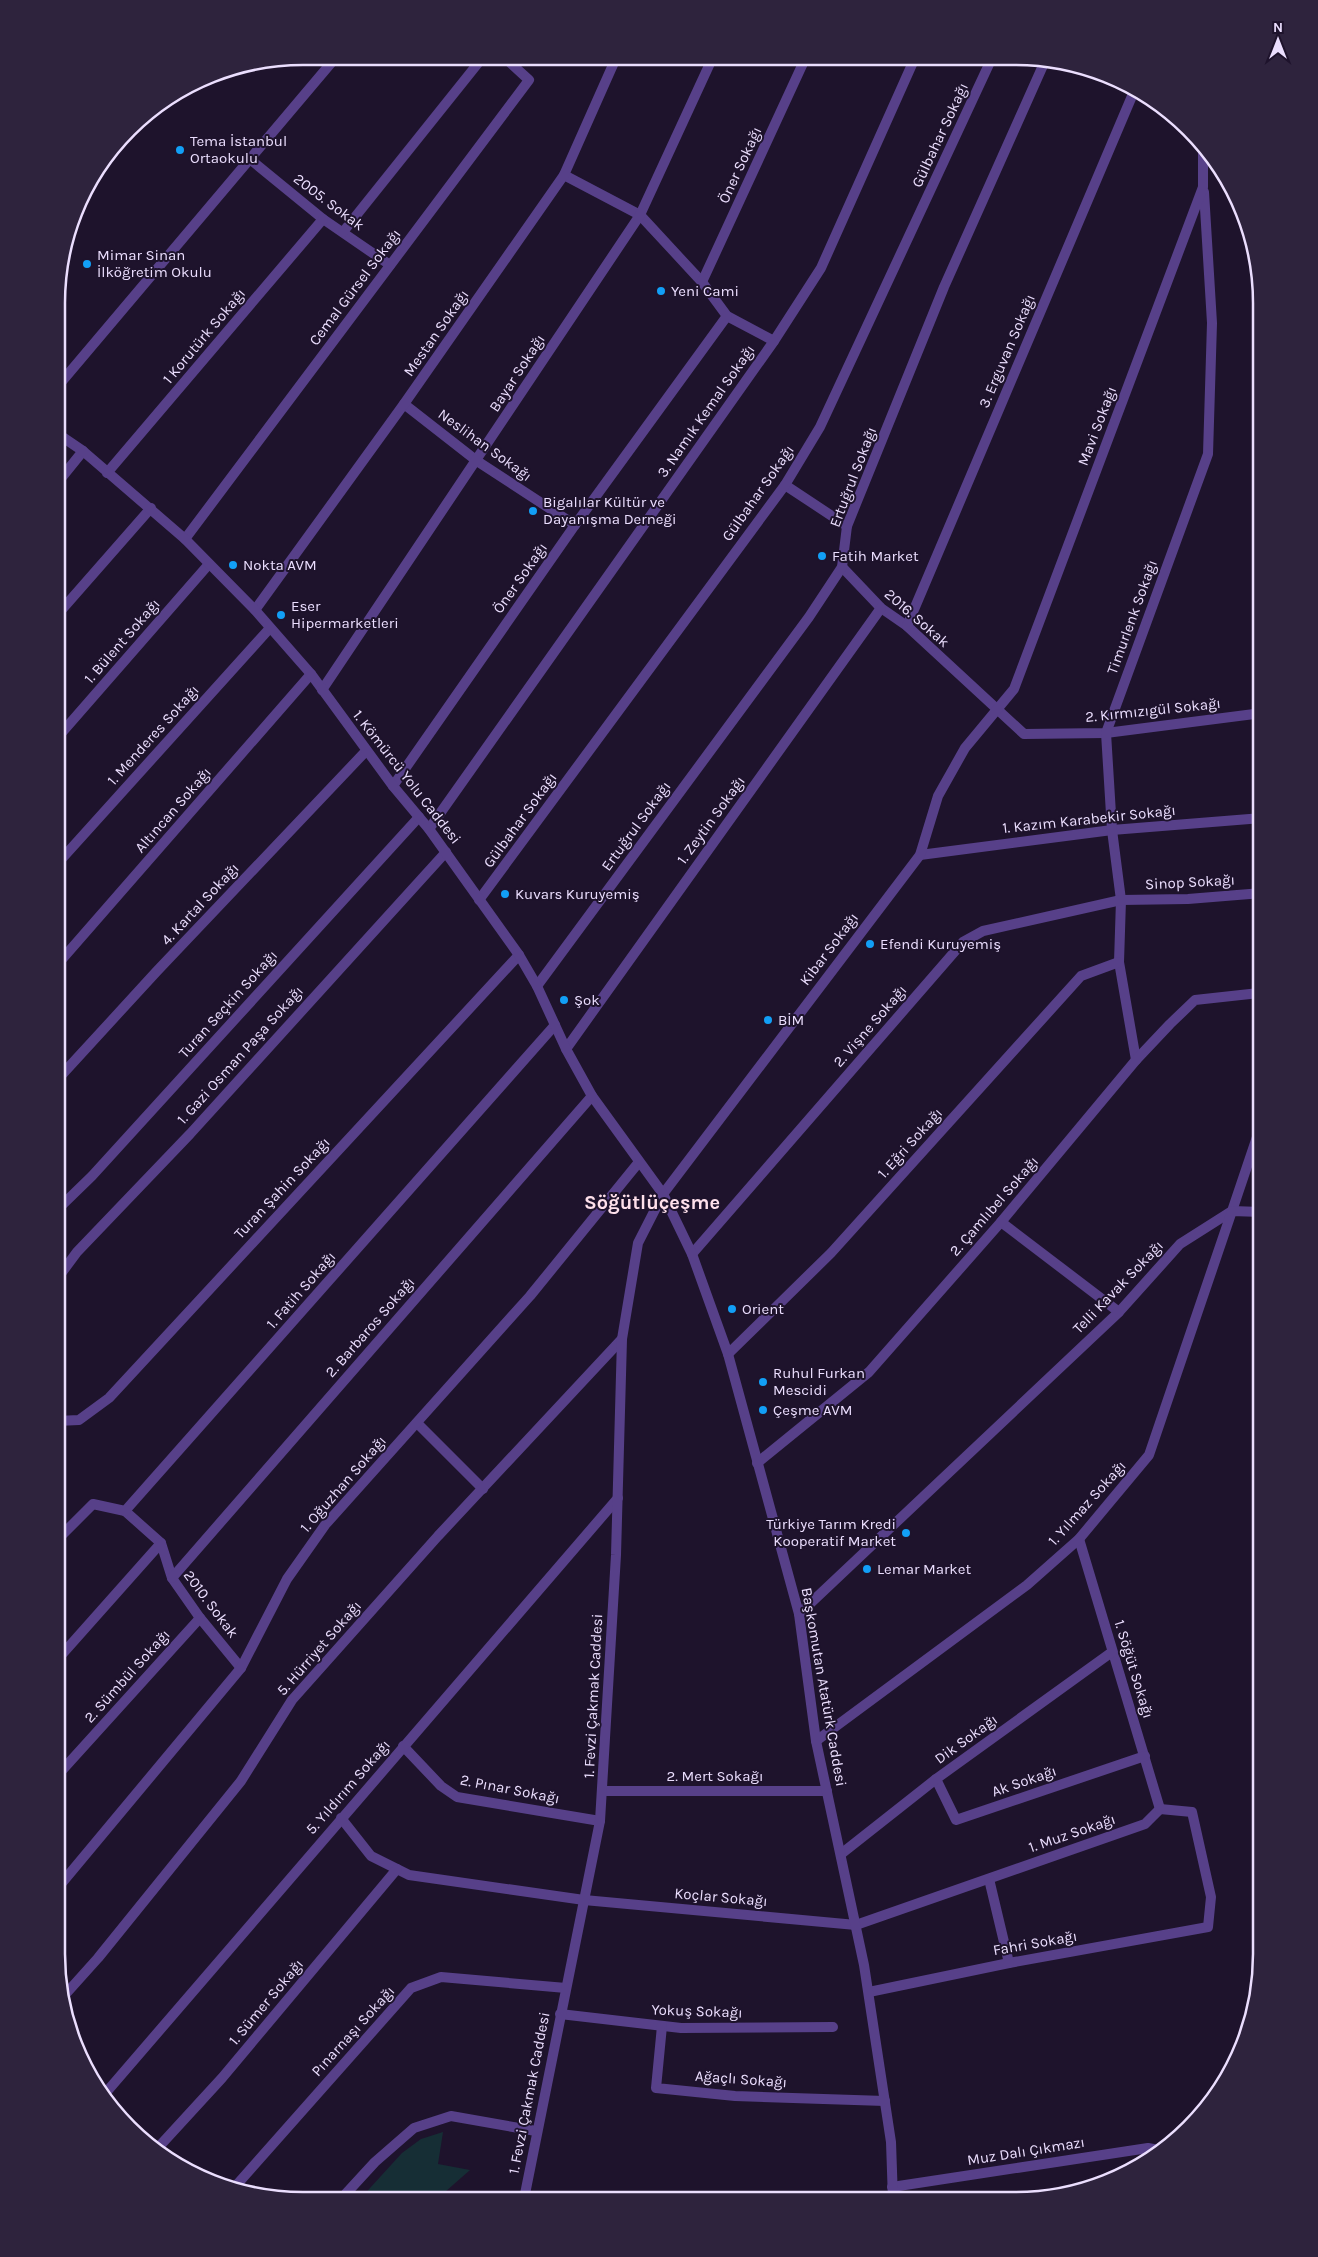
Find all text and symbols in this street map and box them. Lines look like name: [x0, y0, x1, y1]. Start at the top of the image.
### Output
north arrow: [1253, 15, 1303, 65]
text: N: [1273, 19, 1283, 36]
street label: Gülbahar Sokağı: [908, 80, 972, 190]
street label: Öner Sokağı: [714, 124, 766, 206]
place label: Tema İstanbul Ortaokulu: [190, 132, 287, 167]
marker: Tema İstanbul Ortaokulu: [174, 144, 186, 156]
street label: 2005. Sokak: [290, 170, 368, 234]
street label: Cemal Gürsel Sokağı: [305, 225, 405, 349]
place label: Mimar Sinan İlköğretim Okulu: [97, 246, 212, 281]
marker: Mimar Sinan İlköğretim Okulu: [81, 258, 93, 270]
place label: Yeni Cami: [671, 282, 739, 300]
street label: 1 Korutürk Sokağı: [159, 284, 249, 388]
marker: Yeni Cami: [655, 285, 667, 297]
street label: Mestan Sokağı: [399, 286, 473, 380]
street label: 3. Erguvan Sokağı: [975, 292, 1039, 410]
street label: Bayar Sokağı: [485, 331, 549, 415]
street label: 3. Namık Kemal Sokağı: [653, 341, 759, 481]
street label: Mavi Sokağı: [1074, 384, 1120, 468]
street label: Neslihan Sokağı: [435, 405, 535, 485]
street label: Ertuğrul Sokağı: [826, 424, 880, 530]
street label: Gülbahar Sokağı: [718, 441, 798, 545]
place label: Bigalılar Kültür ve Dayanışma Derneği: [543, 493, 676, 528]
marker: Bigalılar Kültür ve Dayanışma Derneği: [527, 505, 539, 517]
street label: Öner Sokağı: [489, 539, 551, 617]
place label: Fatih Market: [832, 547, 919, 565]
marker: Fatih Market: [816, 550, 828, 562]
place label: Nokta AVM: [243, 556, 317, 574]
street label: Timurlenk Sokağı: [1103, 557, 1161, 677]
marker: Nokta AVM: [227, 559, 239, 571]
street label: 2016. Sokak: [881, 585, 953, 651]
street label: 1. Bülent Sokağı: [80, 595, 164, 687]
place label: Eser Hipermarketleri: [291, 597, 399, 632]
marker: Eser Hipermarketleri: [275, 609, 287, 621]
street label: 1. Menderes Sokağı: [103, 681, 203, 789]
street label: 2. Kırmızıgül Sokağı: [1084, 694, 1222, 726]
street label: 1. Kömürcü Yolu Caddesi: [349, 706, 465, 848]
street label: Altıncan Sokağı: [131, 764, 215, 856]
street label: Gülbahar Sokağı: [479, 769, 561, 871]
street label: 1. Zeytin Sokağı: [673, 772, 749, 868]
street label: Ertuğrul Sokağı: [597, 778, 675, 874]
street label: 1. Kazım Karabekir Sokağı: [1001, 801, 1177, 837]
street label: 4. Kartal Sokağı: [157, 859, 243, 949]
street label: Sinop Sokağı: [1145, 871, 1235, 893]
place label: Kuvars Kuruyemiş: [515, 885, 640, 903]
marker: Kuvars Kuruyemiş: [499, 888, 511, 900]
street label: Kibar Sokağı: [796, 909, 862, 989]
place label: Efendi Kuruyemiş: [880, 935, 1001, 953]
marker: Efendi Kuruyemiş: [864, 938, 876, 950]
street label: Turan Seçkin Sokağı: [175, 946, 281, 1062]
street label: 2. Vişne Sokağı: [829, 981, 911, 1071]
street label: 1. Gazi Osman Paşa Sokağı: [173, 982, 307, 1128]
place label: Şok: [574, 991, 600, 1009]
marker: Şok: [558, 994, 570, 1006]
place label: BİM: [778, 1011, 804, 1029]
marker: BİM: [762, 1014, 774, 1026]
street label: 1. Eğri Sokağı: [874, 1104, 946, 1182]
street label: Turan Şahin Sokağı: [230, 1134, 334, 1242]
street label: 2. Çamlıbel Sokağı: [946, 1152, 1042, 1260]
district label: Söğütlüçeşme: [584, 1191, 720, 1214]
street label: Telli Kavak Sokağı: [1069, 1237, 1167, 1337]
street label: 1. Fatih Sokağı: [263, 1248, 339, 1332]
street label: 2. Barbaros Sokağı: [322, 1273, 418, 1381]
place label: Orient: [742, 1300, 784, 1318]
marker: Orient: [726, 1303, 738, 1315]
place label: Ruhul Furkan Mescidi: [773, 1364, 865, 1399]
marker: Ruhul Furkan Mescidi: [757, 1376, 769, 1388]
place label: Çeşme AVM: [773, 1401, 852, 1419]
marker: Çeşme AVM: [757, 1404, 769, 1416]
street label: 1. Oğuzhan Sokağı: [296, 1432, 390, 1536]
street label: 1. Yılmaz Sokağı: [1044, 1457, 1130, 1549]
place label: Türkiye Tarım Kredi Kooperatif Market: [766, 1515, 896, 1550]
marker: Türkiye Tarım Kredi Kooperatif Market: [900, 1527, 912, 1539]
place label: Lemar Market: [877, 1560, 972, 1578]
marker: Lemar Market: [861, 1563, 873, 1575]
street label: 2010. Sokak: [180, 1567, 242, 1641]
street label: Başkomutan Atatürk Caddesi: [798, 1586, 850, 1788]
street label: 5. Hürriyet Sokağı: [273, 1597, 365, 1699]
street label: 1. Fevzi Çakmak Caddesi: [580, 1613, 606, 1779]
street label: 1. Söğüt Sokağı: [1110, 1618, 1158, 1720]
street label: 2. Sümbül Sokağı: [80, 1625, 174, 1727]
street label: Dik Sokağı: [931, 1710, 1001, 1768]
street label: 5. Yıldırım Sokağı: [302, 1736, 394, 1838]
street label: Ak Sokağı: [989, 1761, 1059, 1801]
street label: 2. Mert Sokağı: [667, 1767, 763, 1785]
street label: 2. Pınar Sokağı: [459, 1771, 561, 1807]
street label: 1. Muz Sokağı: [1026, 1810, 1118, 1856]
street label: Koçlar Sokağı: [674, 1884, 768, 1910]
street label: Fahri Sokağı: [991, 1927, 1079, 1959]
street label: 1. Sümer Sokağı: [225, 1955, 307, 2049]
street label: Pınarnaşı Sokağı: [308, 1982, 398, 2080]
street label: Yokuş Sokağı: [651, 2000, 743, 2022]
street label: 1. Fevzi Çakmak Caddesi: [504, 2011, 554, 2175]
street label: Ağaçlı Sokağı: [694, 2067, 788, 2091]
street label: Muz Dalı Çıkmazı: [966, 2133, 1086, 2169]

